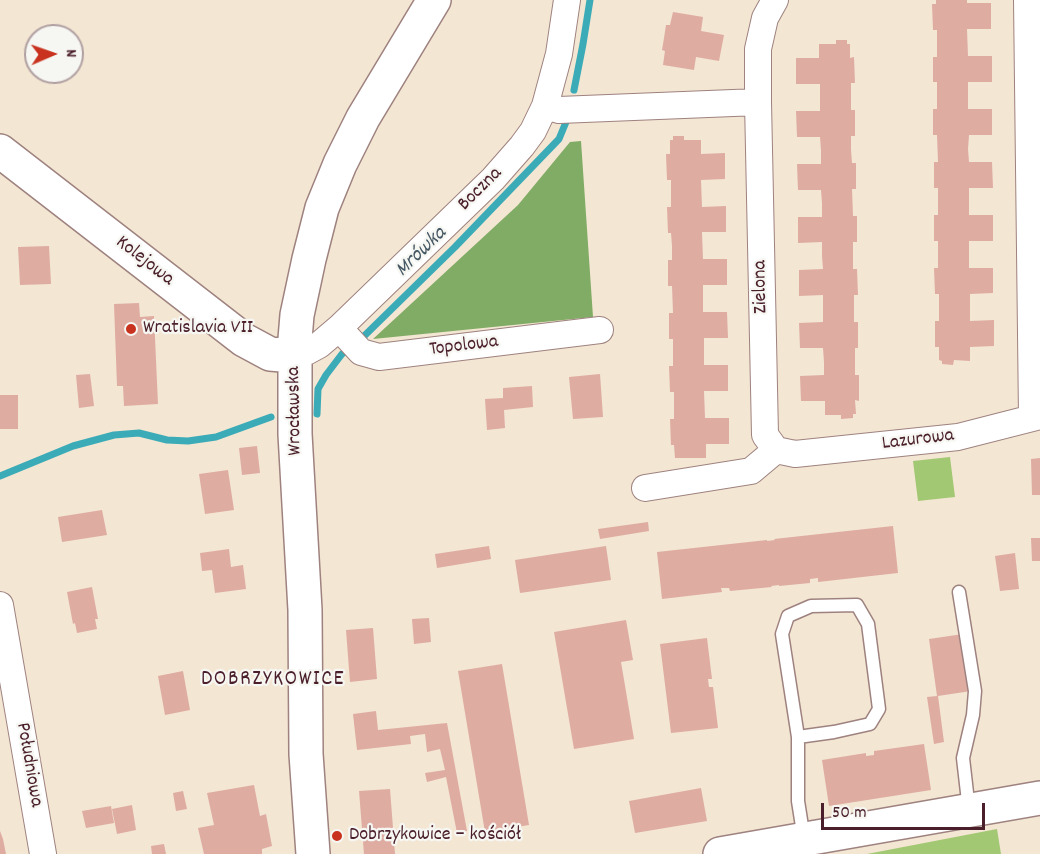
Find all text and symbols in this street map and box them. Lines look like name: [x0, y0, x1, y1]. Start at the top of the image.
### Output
north arrow: [24, 24, 84, 84]
text: N: [59, 49, 82, 58]
street label: Boczna: [454, 163, 508, 217]
water label: Mrówka: [391, 223, 453, 283]
street label: Kolejowa: [110, 232, 178, 292]
street label: Zielona: [750, 260, 774, 314]
place label: Wratislavia VII: [143, 317, 253, 341]
marker: Wratislavia VII: [124, 322, 138, 336]
street label: Topolowa: [428, 331, 500, 363]
street label: Wrocławska: [283, 366, 309, 456]
street label: Lazurowa: [881, 425, 955, 457]
district label: DOBRZYKOWICE: [201, 668, 345, 694]
street label: Południowa: [9, 721, 47, 809]
scale bar: [824, 791, 988, 829]
text: 50 m: [832, 801, 867, 826]
place label: Dobrzykowice – kościół: [349, 824, 521, 848]
marker: Dobrzykowice – kościół: [330, 829, 344, 843]

